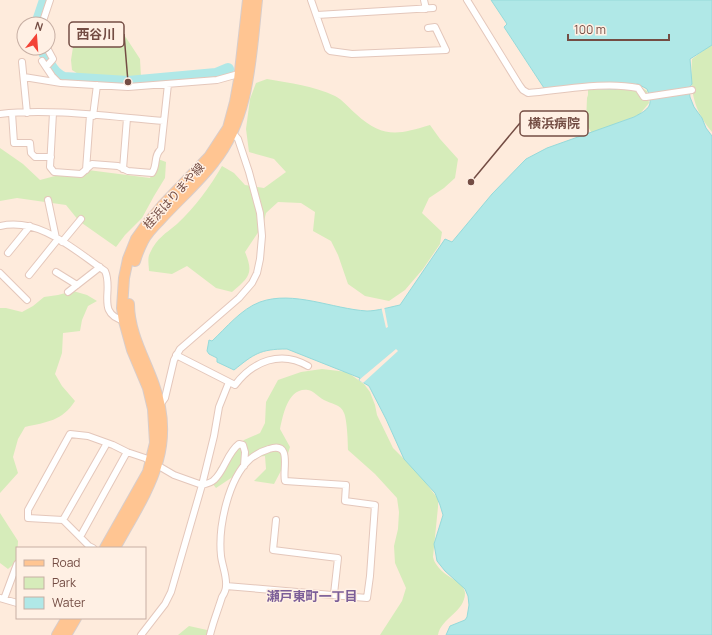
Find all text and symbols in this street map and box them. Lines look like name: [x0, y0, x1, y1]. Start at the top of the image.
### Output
north arrow: [16, 16, 56, 56]
scale bar: [568, 16, 669, 42]
text: N: [33, 18, 45, 34]
text: 100 m: [574, 21, 606, 38]
callout: 西谷川: [69, 22, 124, 47]
text: 西谷川: [76, 25, 116, 43]
callout: 横浜病院: [520, 111, 588, 136]
text: 横浜病院: [528, 114, 580, 132]
street label: 桂浜はりまや線: [139, 159, 208, 233]
legend: [16, 547, 146, 619]
text: Road: [52, 554, 80, 571]
text: Park: [52, 574, 77, 591]
district label: 瀬戸東町一丁目: [266, 587, 358, 605]
text: Water: [52, 594, 86, 611]

